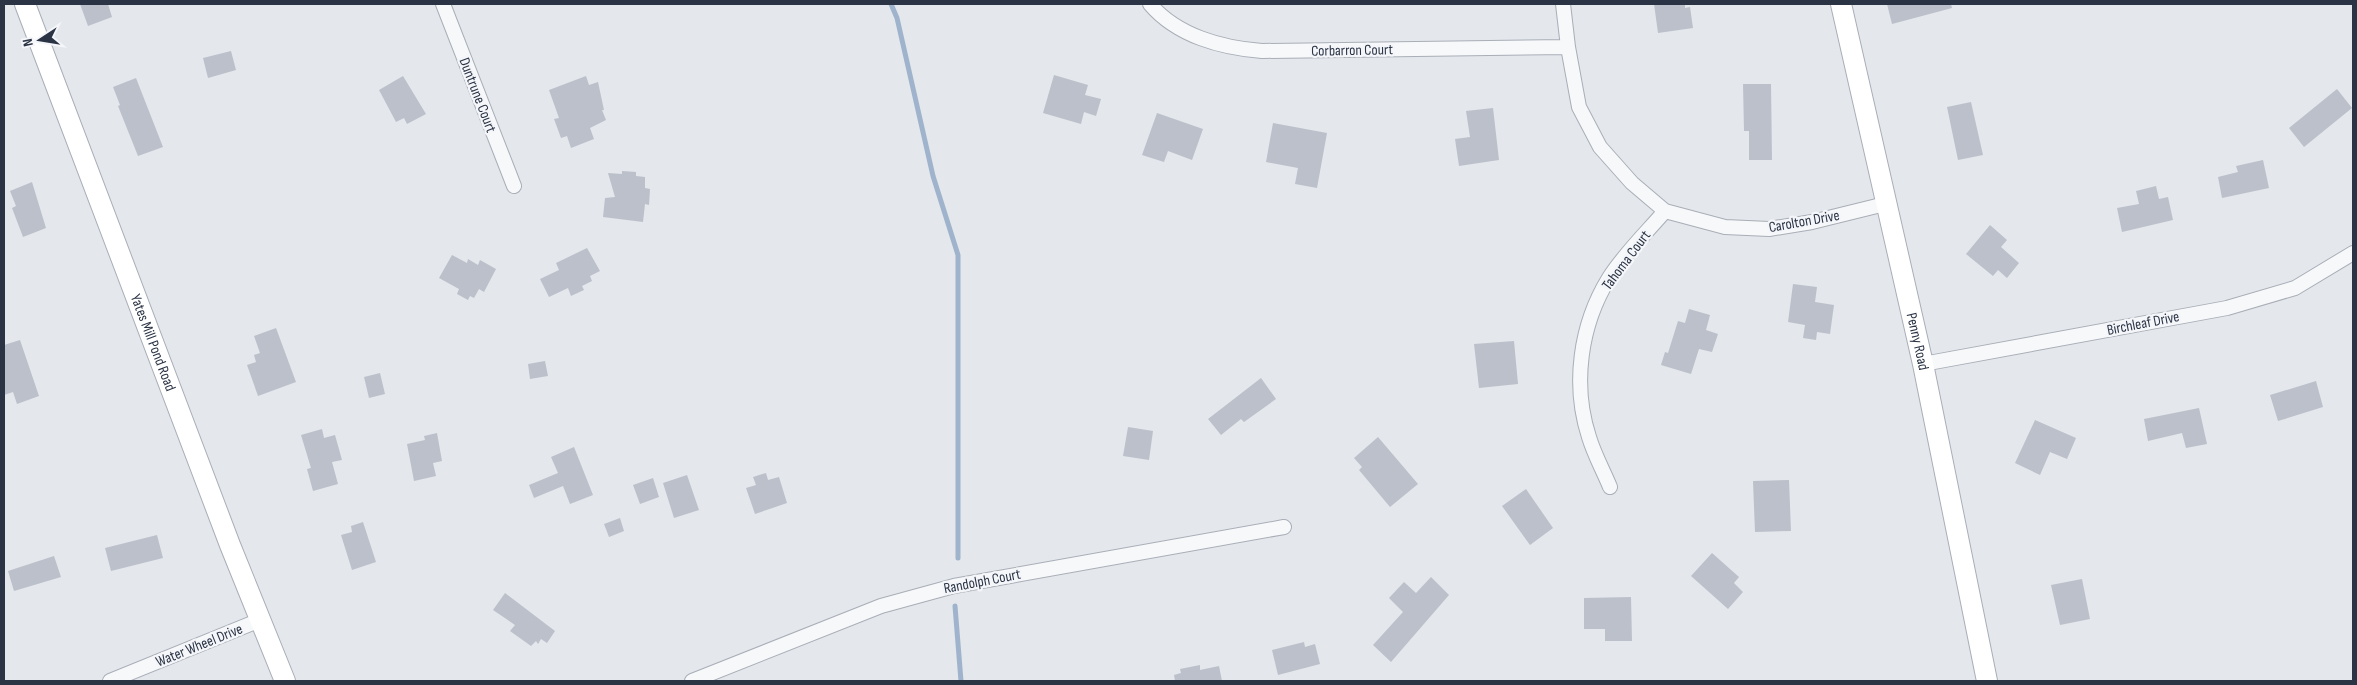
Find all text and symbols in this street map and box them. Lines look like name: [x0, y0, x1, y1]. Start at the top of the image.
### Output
north arrow: [15, 15, 65, 65]
text: N: [19, 37, 37, 48]
street label: Corbarron Court: [1311, 40, 1393, 61]
street label: Duntrune Court: [455, 55, 501, 136]
street label: Carolton Drive: [1767, 206, 1841, 237]
street label: Tahoma Court: [1598, 226, 1655, 294]
street label: Yates Mill Pond Road: [126, 292, 180, 394]
street label: Birchleaf Drive: [2105, 307, 2181, 340]
street label: Penny Road: [1902, 311, 1933, 372]
street label: Randolph Court: [942, 565, 1023, 598]
street label: Water Wheel Drive: [153, 619, 245, 671]

